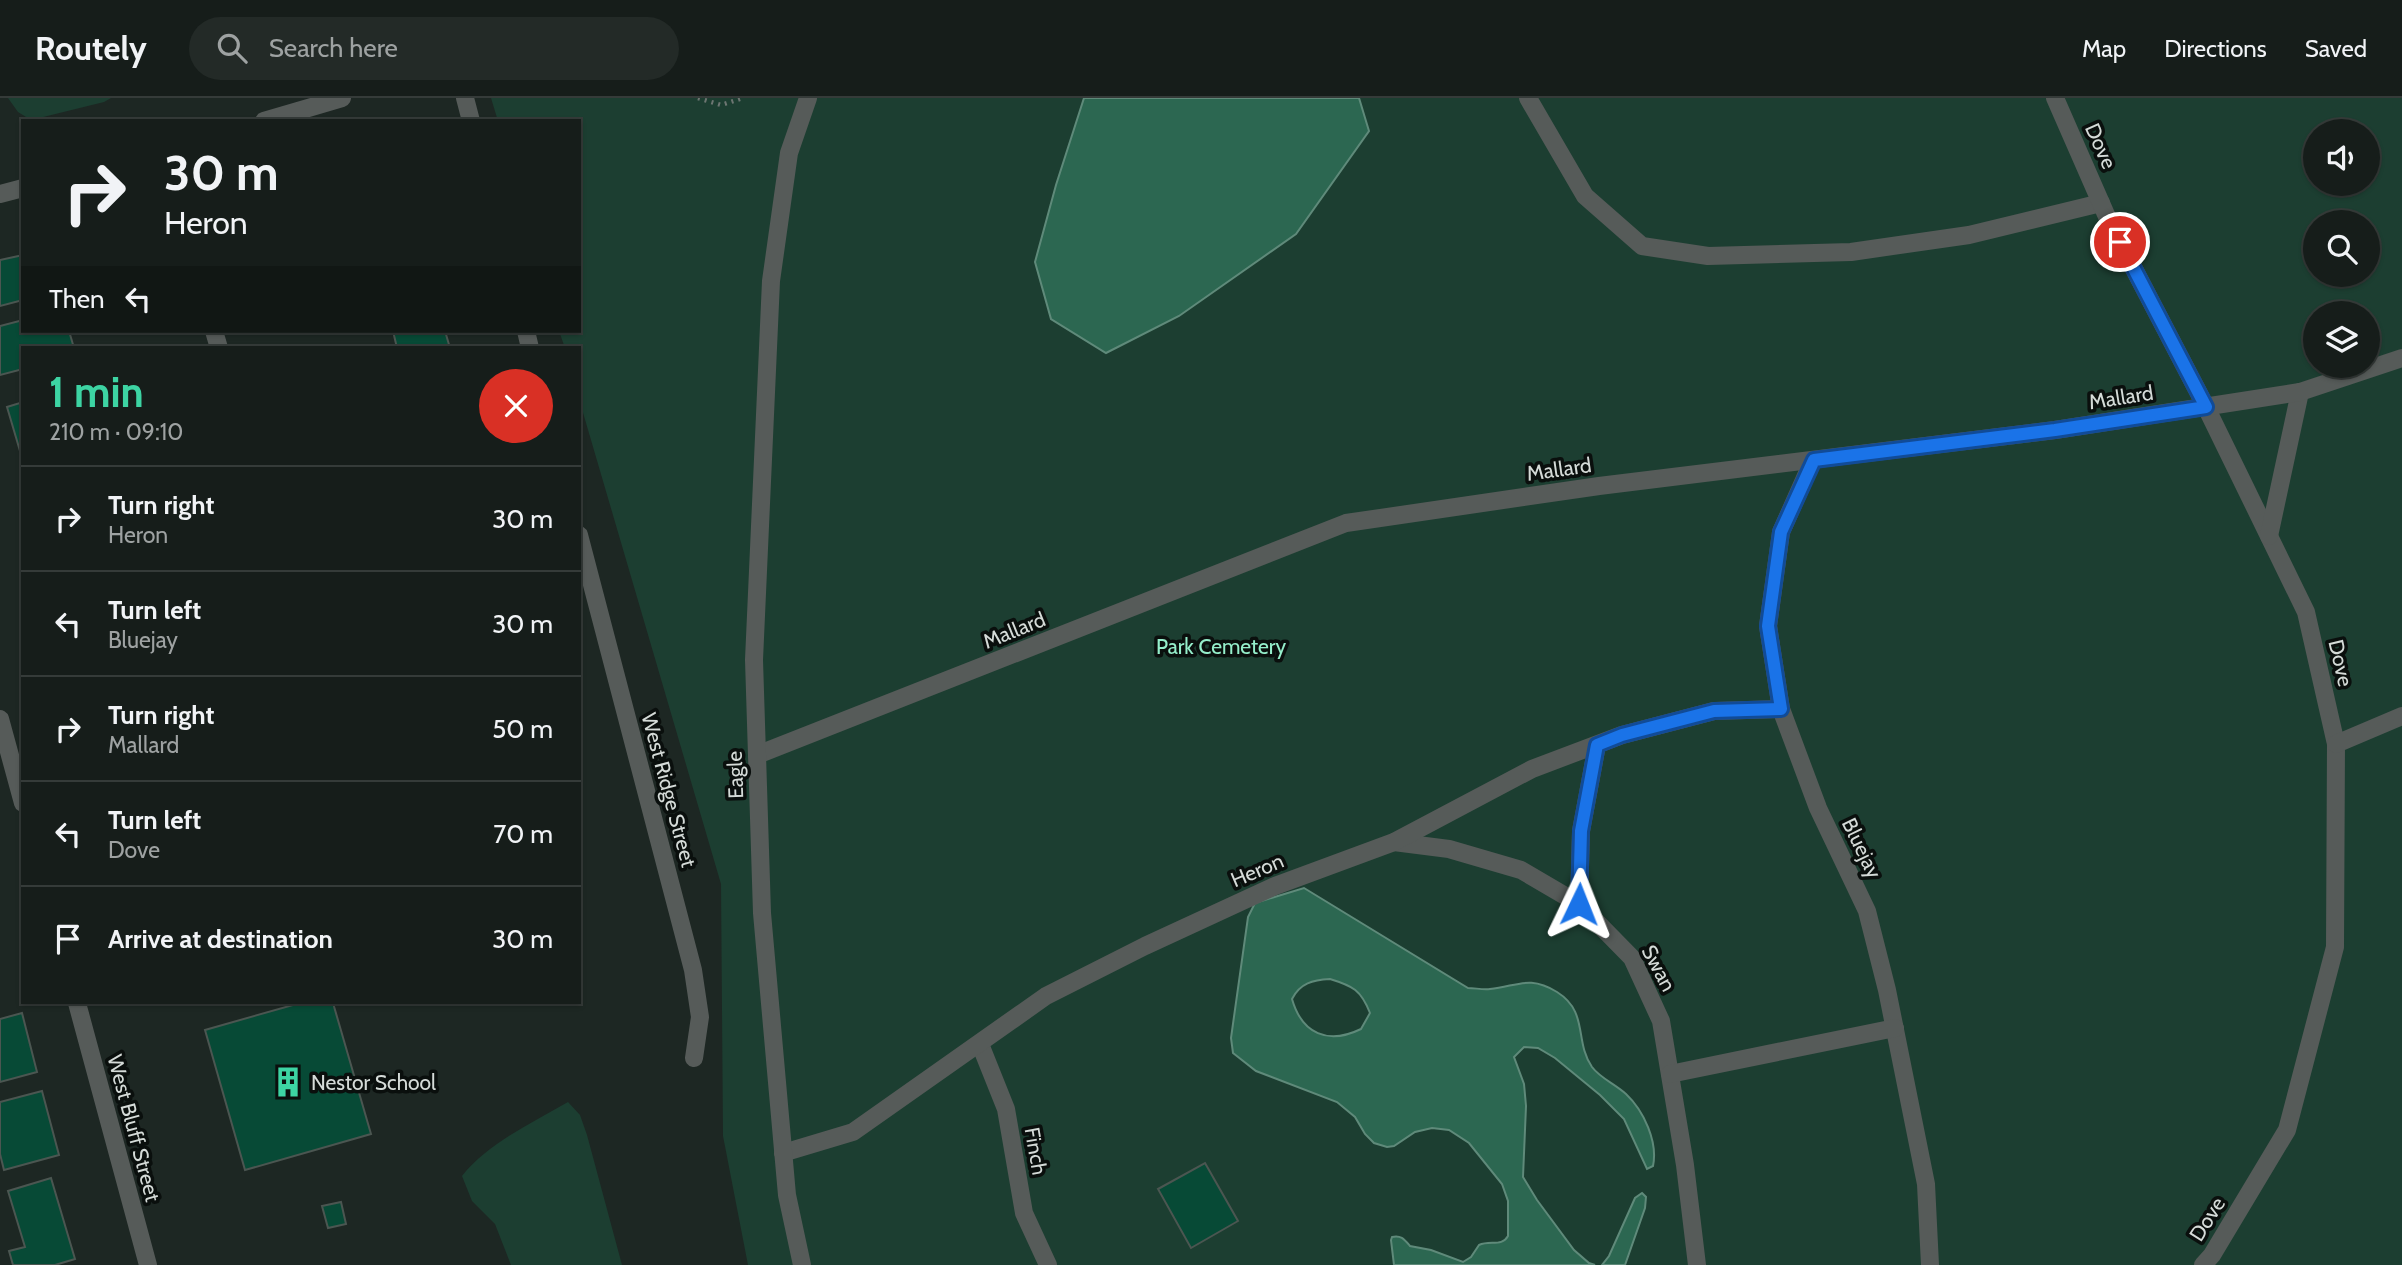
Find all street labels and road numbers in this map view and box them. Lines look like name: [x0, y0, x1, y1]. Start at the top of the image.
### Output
street label: Dove: [2080, 119, 2122, 173]
street label: Mallard: [2087, 380, 2155, 414]
street label: Mallard: [1525, 452, 1593, 486]
street label: Mallard: [979, 606, 1049, 654]
street label: Dove: [2323, 637, 2359, 689]
street label: West Ridge Street: [636, 710, 702, 870]
street label: Eagle: [722, 750, 748, 799]
street label: Bluejay: [1836, 814, 1887, 883]
street label: Heron: [1227, 848, 1287, 892]
street label: Swan: [1636, 941, 1682, 995]
street label: West Bluff Street: [102, 1052, 166, 1204]
street label: Finch: [1020, 1125, 1052, 1177]
street label: Dove: [2184, 1192, 2230, 1246]

